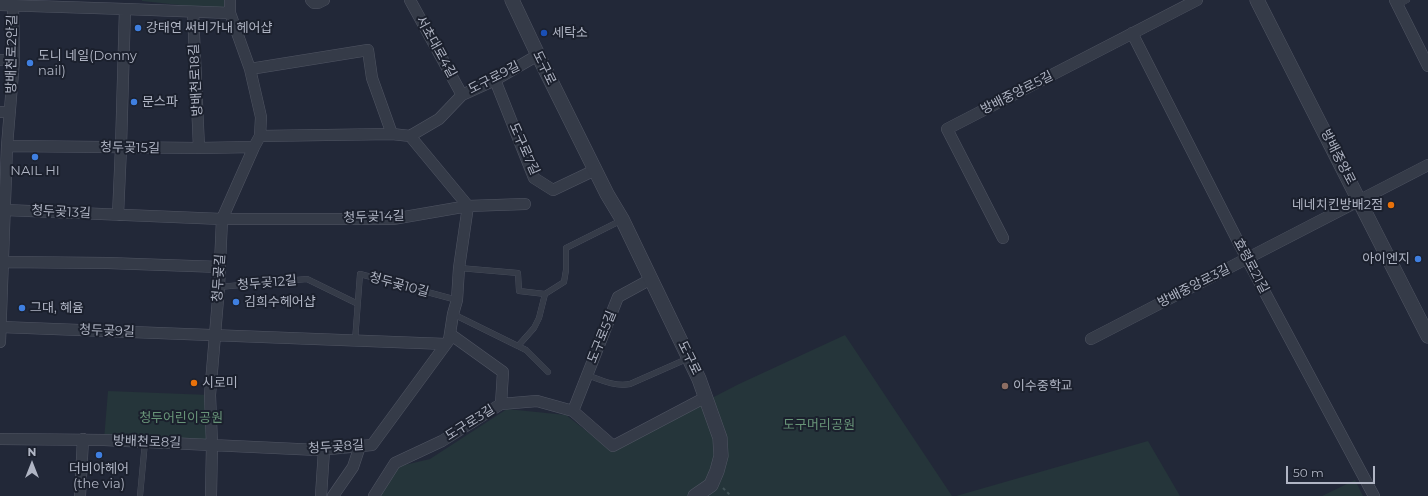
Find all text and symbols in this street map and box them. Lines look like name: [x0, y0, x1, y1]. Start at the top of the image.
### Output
street label: 서초대로4길: [413, 13, 459, 81]
street label: 방배천로2안길: [4, 14, 20, 94]
place label: 강태연 써비가내 헤어샵: [146, 20, 272, 36]
marker: 강태연 써비가내 헤어샵: [133, 23, 143, 33]
place label: 세탁소: [552, 25, 588, 41]
marker: 세탁소: [539, 28, 549, 38]
street label: 방배천로18길: [186, 43, 206, 117]
place label: 도니 네일(Donny nail): [38, 48, 137, 79]
street label: 도구로: [529, 48, 559, 88]
marker: 도니 네일(Donny nail): [25, 58, 35, 68]
street label: 도구로9길: [466, 58, 522, 98]
street label: 방배중앙로5길: [978, 68, 1056, 118]
place label: 문스파: [142, 94, 178, 110]
marker: 문스파: [129, 97, 139, 107]
street label: 도구로7길: [506, 120, 542, 178]
street label: 방배중앙로: [1317, 127, 1359, 187]
street label: 청두곶15길: [100, 140, 160, 156]
marker: NAIL HI: [30, 152, 40, 162]
place label: NAIL HI: [10, 163, 60, 179]
place label: 네네치킨방배2점: [1292, 197, 1383, 213]
marker: 네네치킨방배2점: [1386, 200, 1396, 210]
street label: 청두곶13길: [31, 203, 91, 221]
street label: 청두곶14길: [343, 208, 405, 226]
street label: 효령로21길: [1230, 236, 1272, 296]
place label: 아이엔지: [1362, 251, 1410, 267]
street label: 청두곶길: [210, 254, 228, 302]
marker: 아이엔지: [1413, 254, 1423, 264]
street label: 방배중앙로3길: [1155, 261, 1233, 311]
street label: 청두곶10길: [367, 270, 431, 300]
street label: 청두곶12길: [236, 273, 298, 293]
place label: 김희수헤어샵: [244, 294, 316, 310]
marker: 김희수헤어샵: [231, 297, 241, 307]
place label: 그대, 혜윰: [30, 300, 84, 316]
marker: 그대, 혜윰: [17, 303, 27, 313]
street label: 도구로5길: [584, 308, 620, 366]
street label: 청두곶9길: [79, 322, 135, 340]
street label: 도구로: [674, 338, 704, 378]
place label: 시로미: [202, 375, 238, 391]
marker: 시로미: [189, 378, 199, 388]
place label: 이수중학교: [1013, 378, 1073, 394]
marker: 이수중학교: [1000, 381, 1010, 391]
street label: 도구로3길: [442, 402, 498, 444]
park label: 청두어린이공원: [139, 410, 223, 426]
park label: 도구머리공원: [783, 417, 855, 433]
street label: 방배천로8길: [113, 433, 181, 451]
street label: 청두곶8길: [307, 437, 365, 457]
north arrow: [12, 444, 52, 484]
text: N: [28, 445, 36, 459]
marker: 더비아헤어 (the via): [94, 450, 104, 460]
scale bar: [1288, 458, 1377, 484]
place label: 더비아헤어 (the via): [69, 461, 129, 492]
text: 50 m: [1293, 465, 1324, 480]

